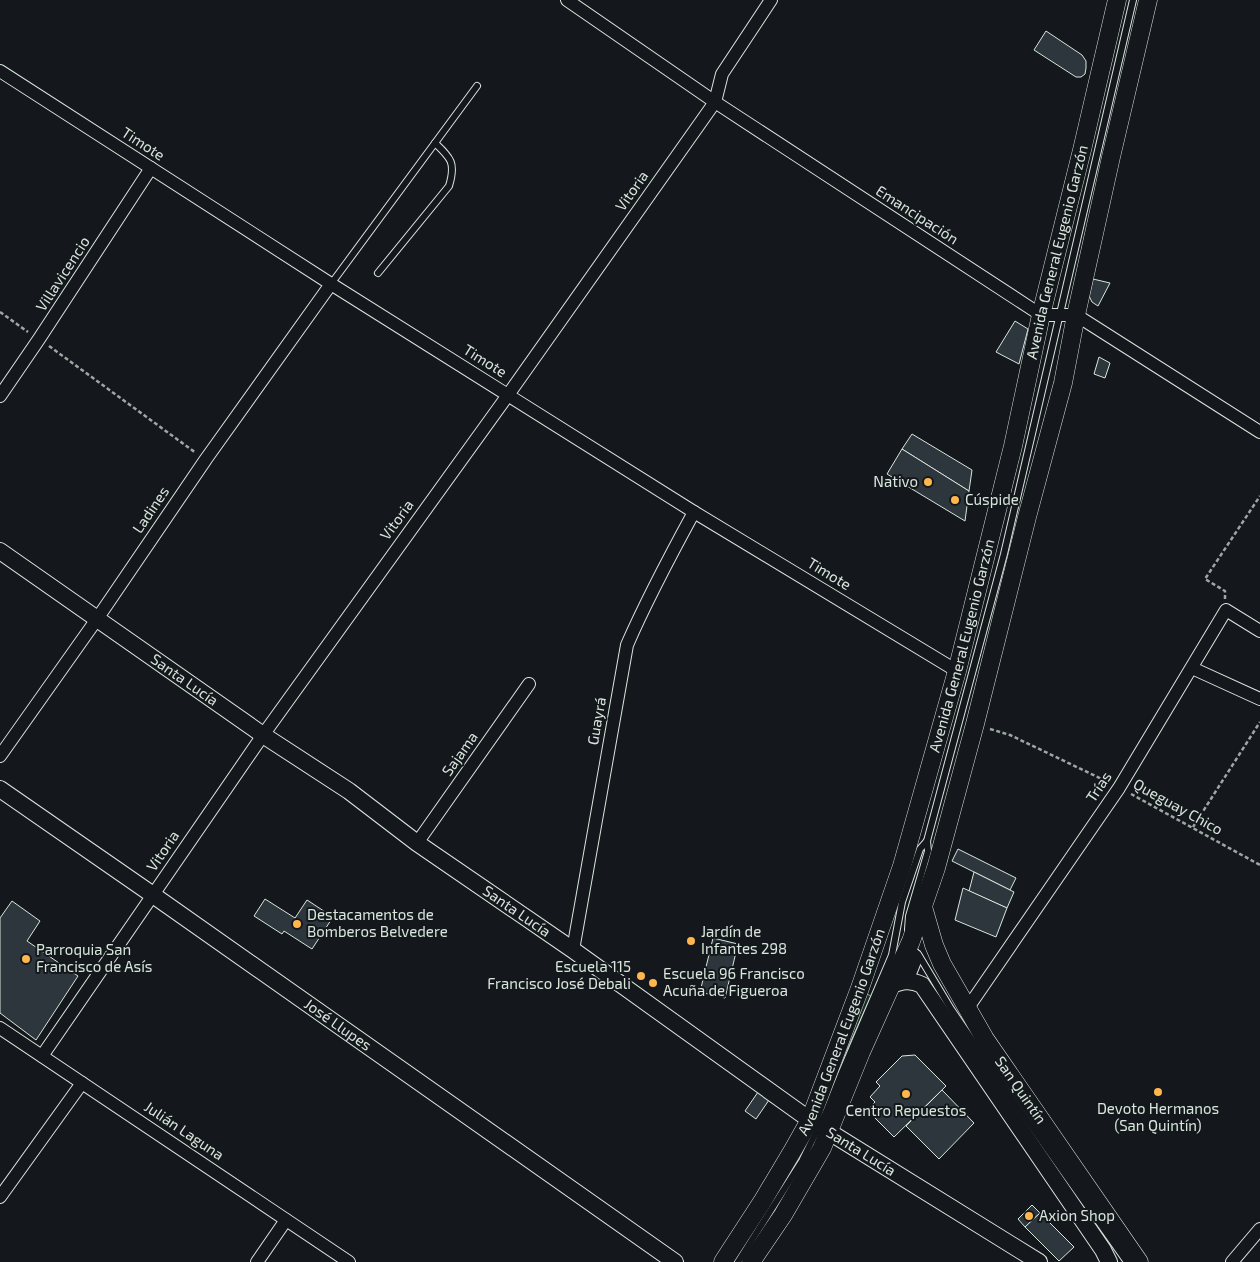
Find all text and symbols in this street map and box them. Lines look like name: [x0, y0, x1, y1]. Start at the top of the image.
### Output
street label: Timote: [119, 123, 169, 164]
street label: Avenida General Eugenio Garzón: [1022, 143, 1091, 361]
street label: Vitoria: [611, 167, 651, 214]
street label: Emancipación: [873, 181, 962, 248]
street label: Villavicencio: [31, 233, 93, 314]
street label: Timote: [460, 340, 511, 380]
place label: Nativo: [873, 472, 918, 490]
marker: Nativo: [922, 476, 934, 488]
street label: Ladines: [128, 483, 172, 536]
place label: Cúspide: [965, 490, 1019, 508]
marker: Cúspide: [949, 494, 961, 506]
street label: Vitoria: [376, 496, 417, 543]
street label: Avenida General Eugenio Garzón: [924, 537, 998, 754]
street label: Timote: [804, 553, 855, 593]
street label: Santa Lucía: [148, 649, 222, 709]
street label: Guayrá: [583, 695, 609, 746]
street label: Sajama: [437, 728, 482, 780]
street label: Trías: [1082, 768, 1115, 805]
street label: Queguay Chico: [1130, 774, 1226, 839]
street label: Vitoria: [142, 827, 182, 874]
street label: Santa Lucía: [480, 881, 555, 940]
place label: Destacamentos de Bomberos Belvedere: [307, 905, 448, 940]
marker: Destacamentos de Bomberos Belvedere: [291, 918, 303, 930]
place label: Jardín de Infantes 298: [701, 922, 787, 957]
street label: Avenida General Eugenio Garzón: [793, 926, 888, 1138]
marker: Jardín de Infantes 298: [685, 935, 697, 947]
place label: Parroquia San Francisco de Asís: [36, 940, 153, 975]
marker: Parroquia San Francisco de Asís: [20, 953, 32, 965]
place label: Escuela 115 Francisco José Debali: [487, 957, 631, 992]
place label: Escuela 96 Francisco Acuña de Figueroa: [663, 964, 805, 999]
marker: Escuela 115 Francisco José Debali: [635, 970, 647, 982]
marker: Escuela 96 Francisco Acuña de Figueroa: [647, 977, 659, 989]
street label: José Llupes: [301, 994, 375, 1054]
street label: San Quintín: [992, 1053, 1051, 1127]
marker: Devoto Hermanos (San Quintín): [1152, 1086, 1164, 1098]
marker: Centro Repuestos: [900, 1088, 912, 1100]
street label: Julián Laguna: [141, 1097, 228, 1163]
place label: Devoto Hermanos (San Quintín): [1097, 1099, 1219, 1135]
place label: Centro Repuestos: [846, 1101, 966, 1119]
street label: Santa Lucía: [823, 1122, 900, 1179]
place label: Axion Shop: [1039, 1206, 1115, 1224]
marker: Axion Shop: [1023, 1210, 1035, 1222]

